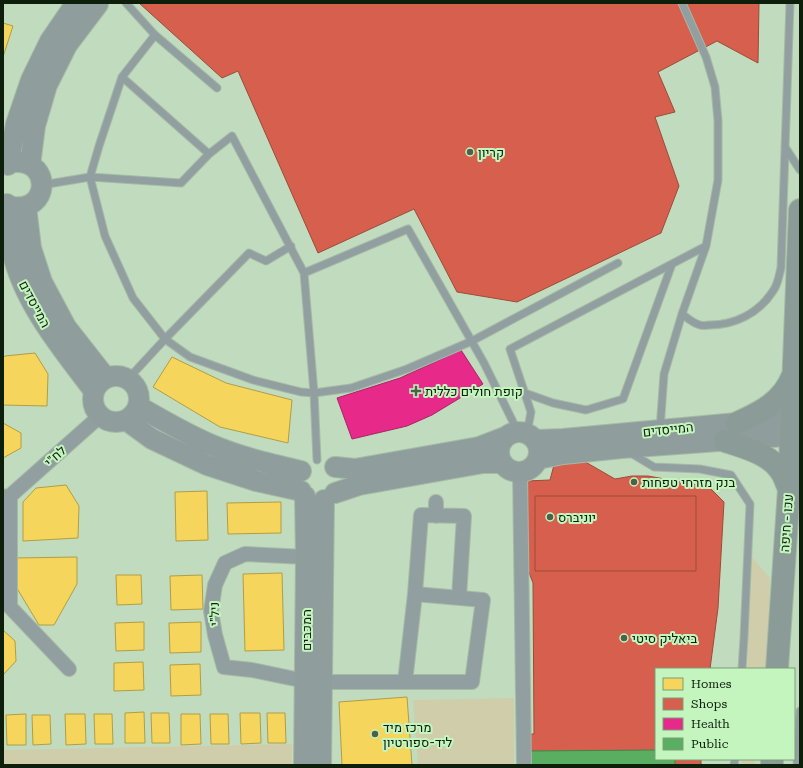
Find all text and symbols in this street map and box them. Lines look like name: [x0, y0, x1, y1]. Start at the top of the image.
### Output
place label: קריון: [478, 145, 504, 160]
marker: קריון: [465, 147, 475, 157]
street label: המייסדים: [16, 278, 53, 330]
place label: קופת חולים כללית: [425, 384, 523, 399]
marker: קופת חולים כללית: [410, 385, 422, 397]
street label: המייסדים: [642, 419, 694, 440]
street label: לח"י: [42, 443, 69, 470]
place label: בנק מזרחי טפחות: [642, 475, 735, 490]
marker: בנק מזרחי טפחות: [629, 477, 639, 487]
street label: עכו - חיפה: [777, 493, 796, 553]
place label: יוניברס: [558, 510, 596, 525]
marker: יוניברס: [545, 512, 555, 522]
street label: ניל"י: [207, 602, 222, 626]
street label: המכבים: [299, 609, 314, 651]
place label: ביאליק סיטי: [632, 631, 697, 646]
marker: ביאליק סיטי: [619, 633, 629, 643]
legend: [655, 668, 795, 760]
text: Homes: [691, 677, 732, 691]
text: Shops: [691, 697, 727, 711]
text: Health: [691, 717, 730, 731]
place label: מרכז מיד ליד-ספורטיון: [383, 720, 453, 750]
marker: מרכז מיד ליד-ספורטיון: [370, 729, 380, 739]
text: Public: [691, 737, 729, 751]

